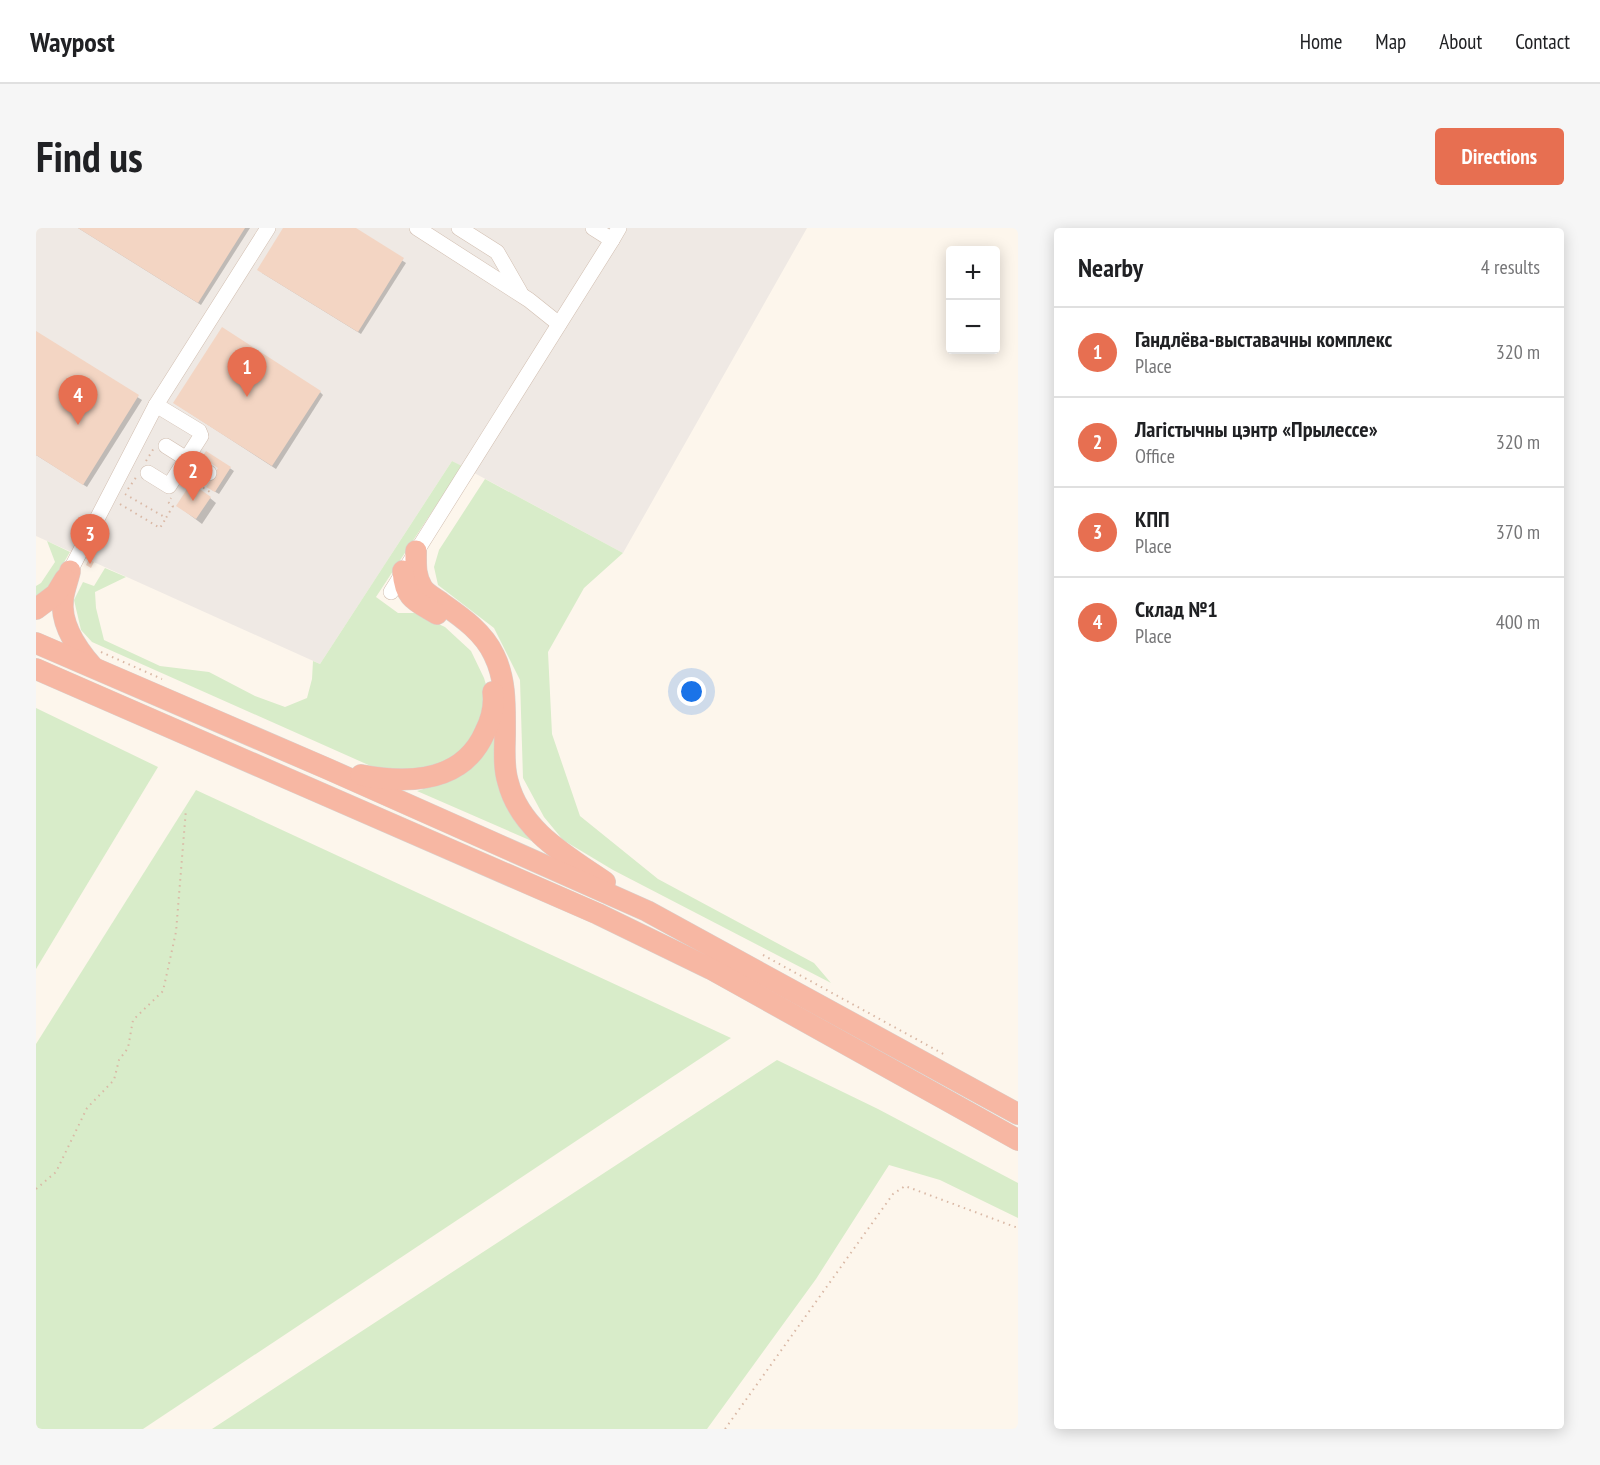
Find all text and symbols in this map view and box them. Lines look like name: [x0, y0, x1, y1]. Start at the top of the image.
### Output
text: Waypost: [30, 23, 115, 60]
text: Home: [1300, 28, 1342, 55]
text: Map: [1375, 28, 1406, 55]
text: About: [1439, 28, 1482, 55]
text: Contact: [1515, 28, 1570, 55]
button: Directions: [1435, 128, 1564, 185]
text: Find us: [36, 129, 143, 184]
map controls: [946, 246, 1000, 354]
button: +: [946, 246, 1000, 300]
text: Nearby: [1078, 251, 1143, 284]
text: 4 results: [1481, 254, 1540, 280]
button: −: [946, 300, 1000, 354]
text: Гандлёва-выставачны комплекс: [1135, 325, 1392, 353]
text: 1: [1093, 339, 1102, 365]
text: 320 m: [1496, 339, 1540, 365]
pin: 1: [228, 348, 266, 397]
text: Place: [1135, 353, 1172, 379]
pin: 4: [58, 376, 98, 425]
text: Лагістычны цэнтр «Прылессе»: [1135, 415, 1378, 443]
text: 2: [1093, 429, 1102, 455]
text: 320 m: [1496, 429, 1540, 455]
text: Office: [1135, 443, 1175, 469]
pin: 2: [174, 452, 212, 501]
text: КПП: [1135, 505, 1169, 533]
pin: 3: [70, 514, 110, 564]
text: 3: [1093, 519, 1102, 545]
text: 370 m: [1496, 519, 1540, 545]
text: Place: [1135, 533, 1172, 559]
text: Склад №1: [1135, 595, 1218, 623]
text: 4: [1093, 609, 1102, 635]
text: 400 m: [1496, 609, 1540, 635]
text: Place: [1135, 623, 1172, 649]
your location: [677, 677, 706, 706]

